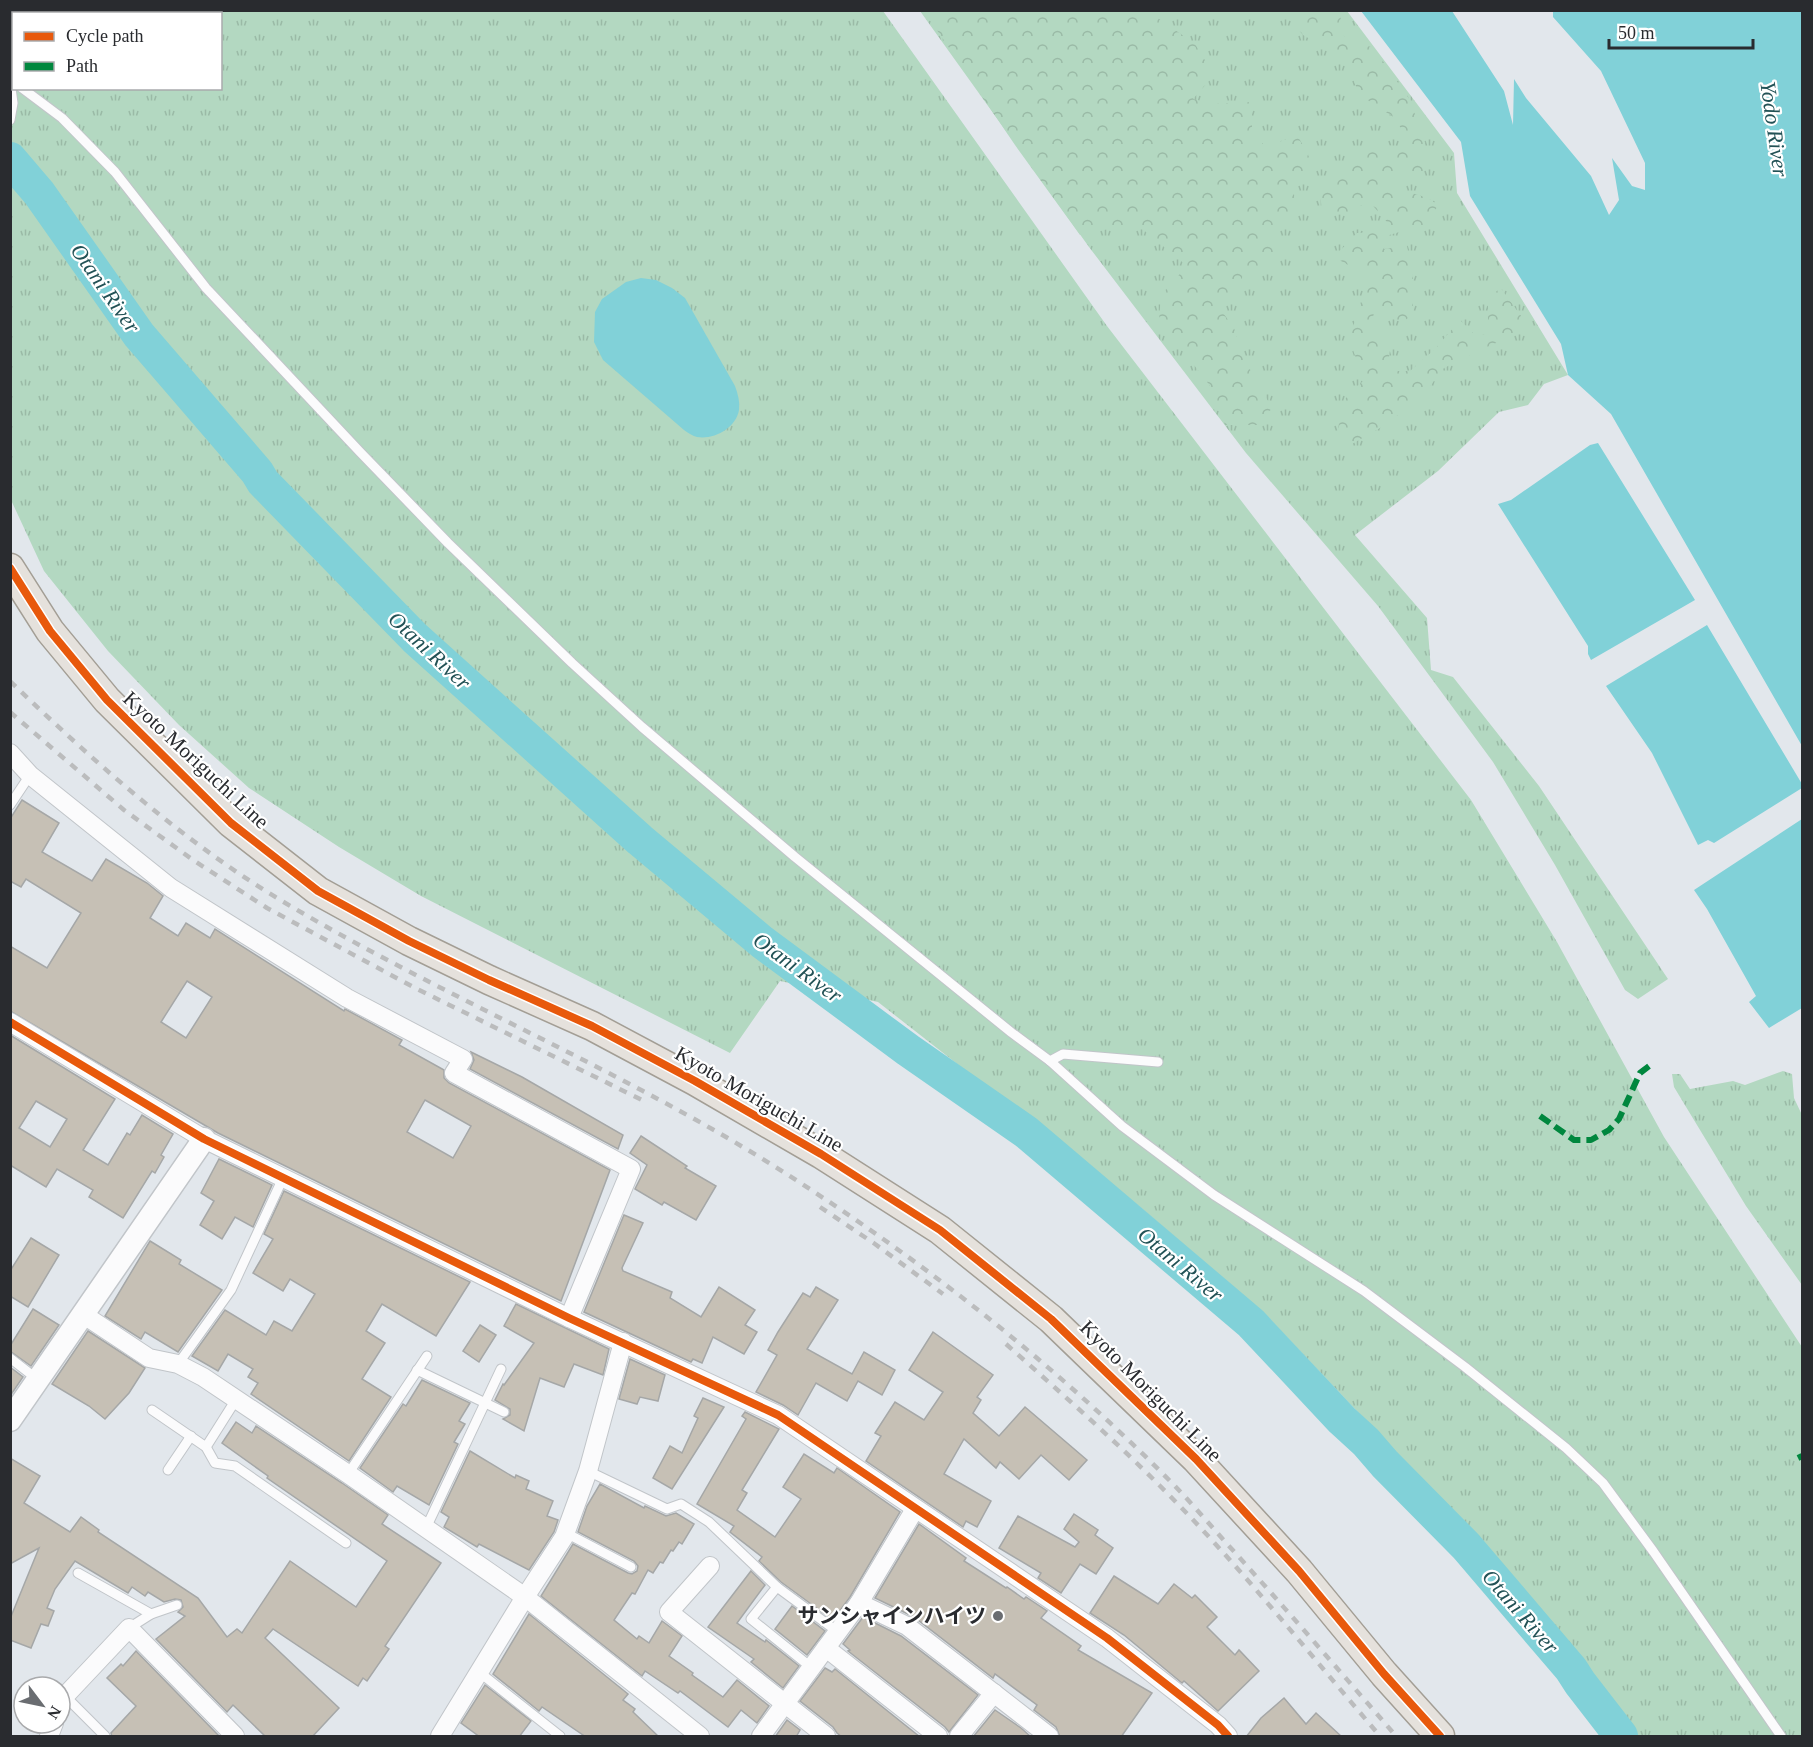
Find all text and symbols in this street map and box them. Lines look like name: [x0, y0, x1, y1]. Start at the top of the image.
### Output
legend: [12, 12, 222, 90]
scale bar: [1609, 12, 1753, 50]
text: 50 m: [1618, 23, 1655, 43]
text: Cycle path: [66, 26, 143, 46]
text: Path: [66, 56, 98, 76]
water label: Yodo River: [1755, 80, 1794, 179]
water label: Otani River: [66, 239, 146, 338]
water label: Otani River: [383, 606, 476, 695]
street label: Kyoto Moriguchi Line: [118, 686, 274, 834]
water label: Otani River: [749, 927, 847, 1008]
street label: Kyoto Moriguchi Line: [671, 1041, 847, 1157]
water label: Otani River: [1133, 1222, 1229, 1307]
street label: Kyoto Moriguchi Line: [1075, 1315, 1227, 1467]
water label: Otani River: [1477, 1564, 1564, 1659]
place label: サンシャインハイツ: [797, 1604, 986, 1628]
marker: サンシャインハイツ: [991, 1609, 1005, 1623]
north arrow: [12, 1675, 72, 1735]
text: N: [44, 1703, 65, 1722]

